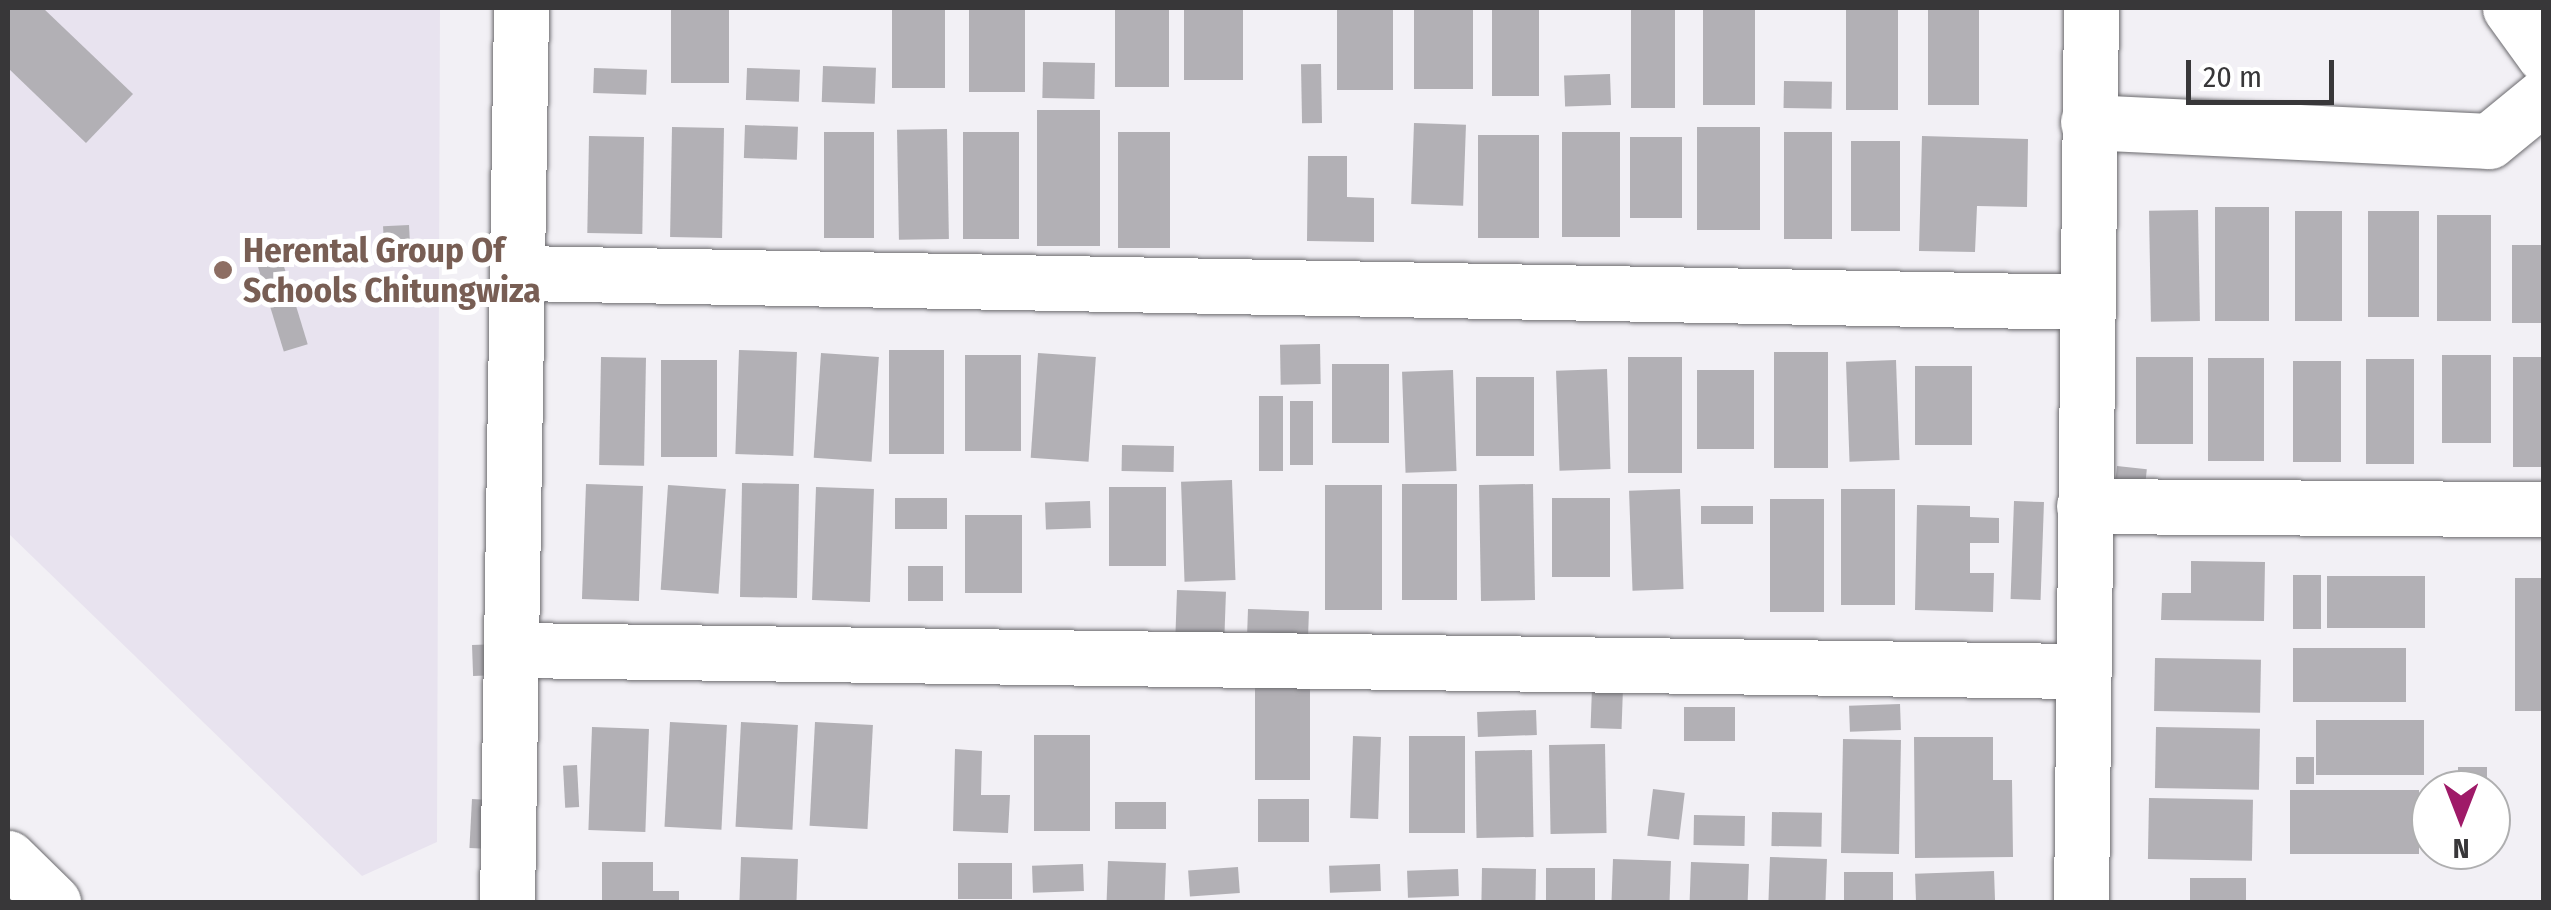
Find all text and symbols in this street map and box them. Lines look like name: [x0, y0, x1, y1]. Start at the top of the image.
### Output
scale bar: [2191, 40, 2338, 102]
text: 20 m: [2203, 59, 2262, 95]
place label: Herental Group Of Schools Chitungwiza: [243, 229, 541, 311]
marker: Herental Group Of Schools Chitungwiza: [212, 259, 234, 281]
north arrow: [2411, 770, 2511, 870]
text: N: [2453, 832, 2469, 865]

